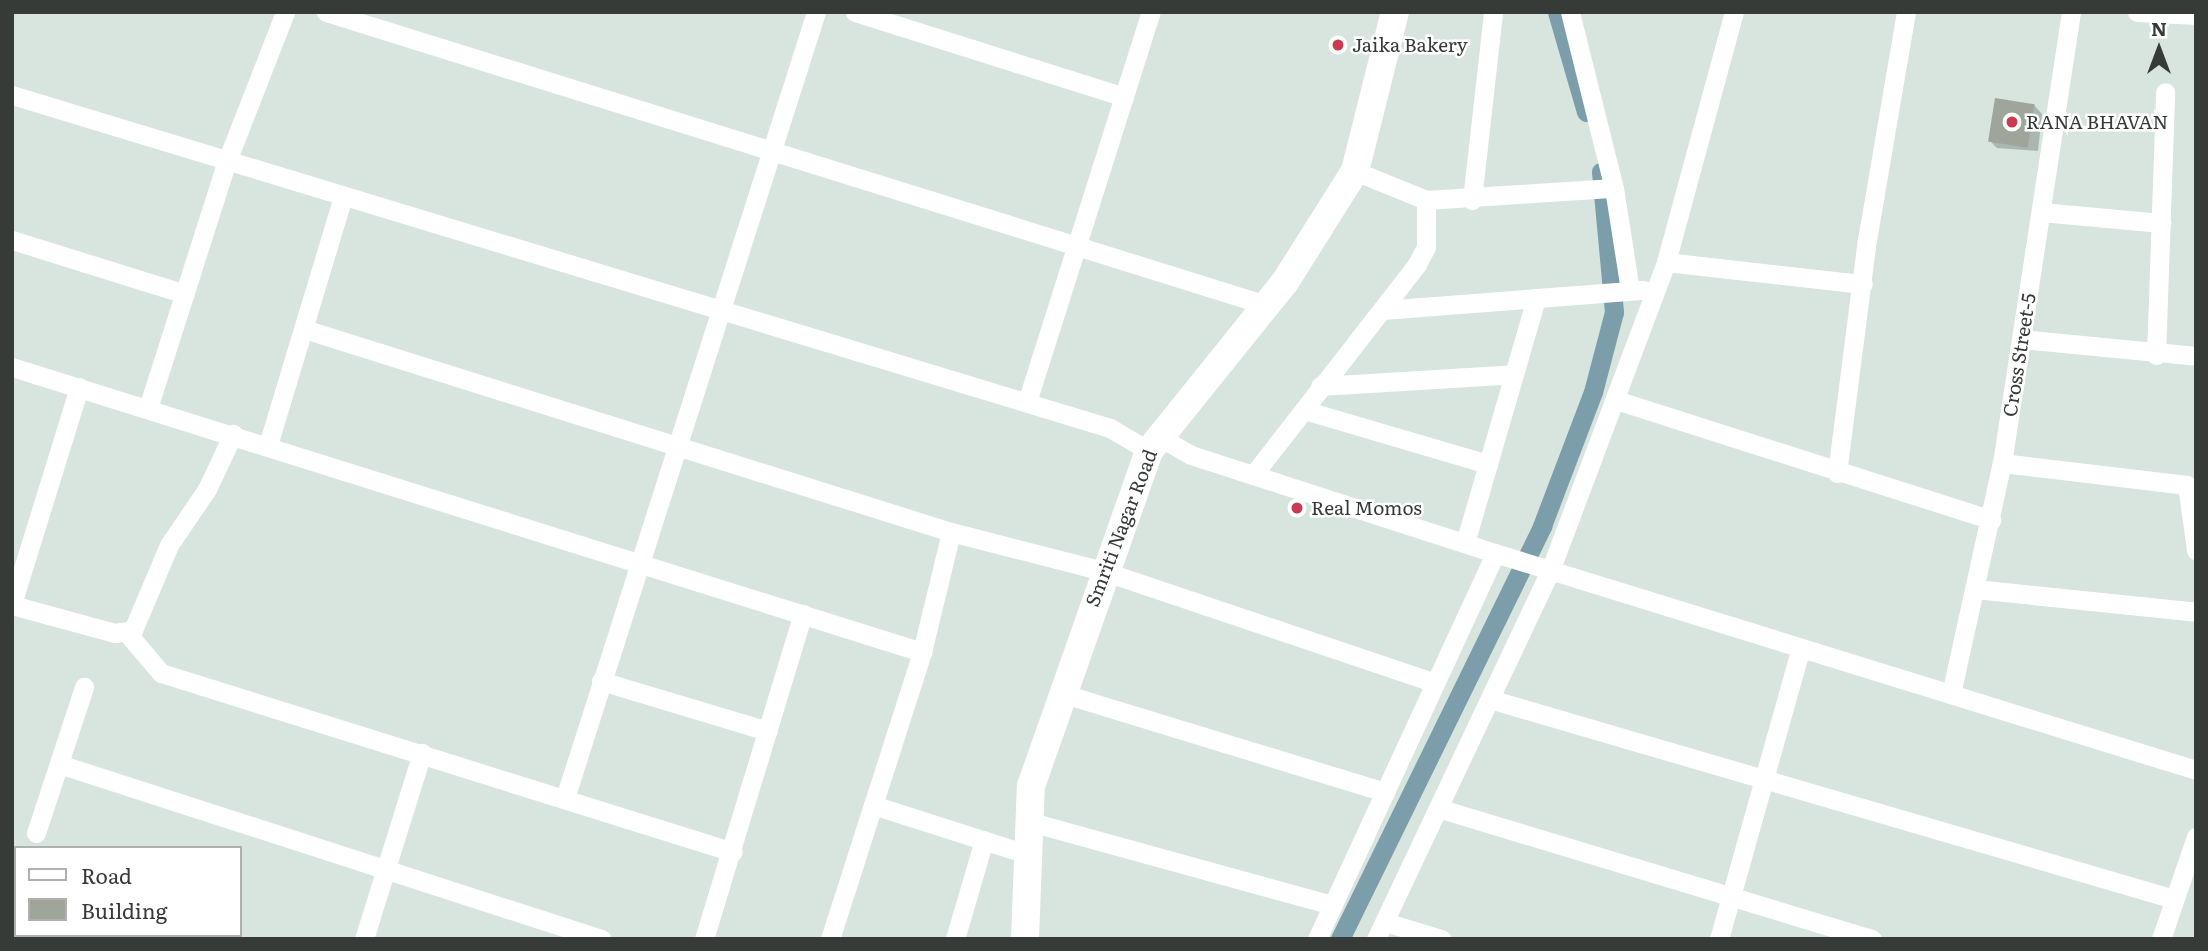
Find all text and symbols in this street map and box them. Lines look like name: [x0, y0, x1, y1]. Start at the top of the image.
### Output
north arrow: [2124, 14, 2194, 84]
text: N: [2151, 14, 2167, 42]
place label: Jaika Bakery: [1352, 34, 1468, 56]
marker: Jaika Bakery: [1330, 37, 1346, 53]
place label: RANA BHAVAN: [2026, 111, 2168, 133]
marker: RANA BHAVAN: [2004, 114, 2020, 130]
street label: Cross Street-5: [1998, 292, 2040, 418]
street label: Smriti Nagar Road: [1080, 446, 1162, 610]
place label: Real Momos: [1311, 497, 1422, 519]
marker: Real Momos: [1289, 500, 1305, 516]
legend: [14, 846, 242, 937]
text: Road: [81, 859, 132, 890]
text: Building: [81, 894, 167, 925]

